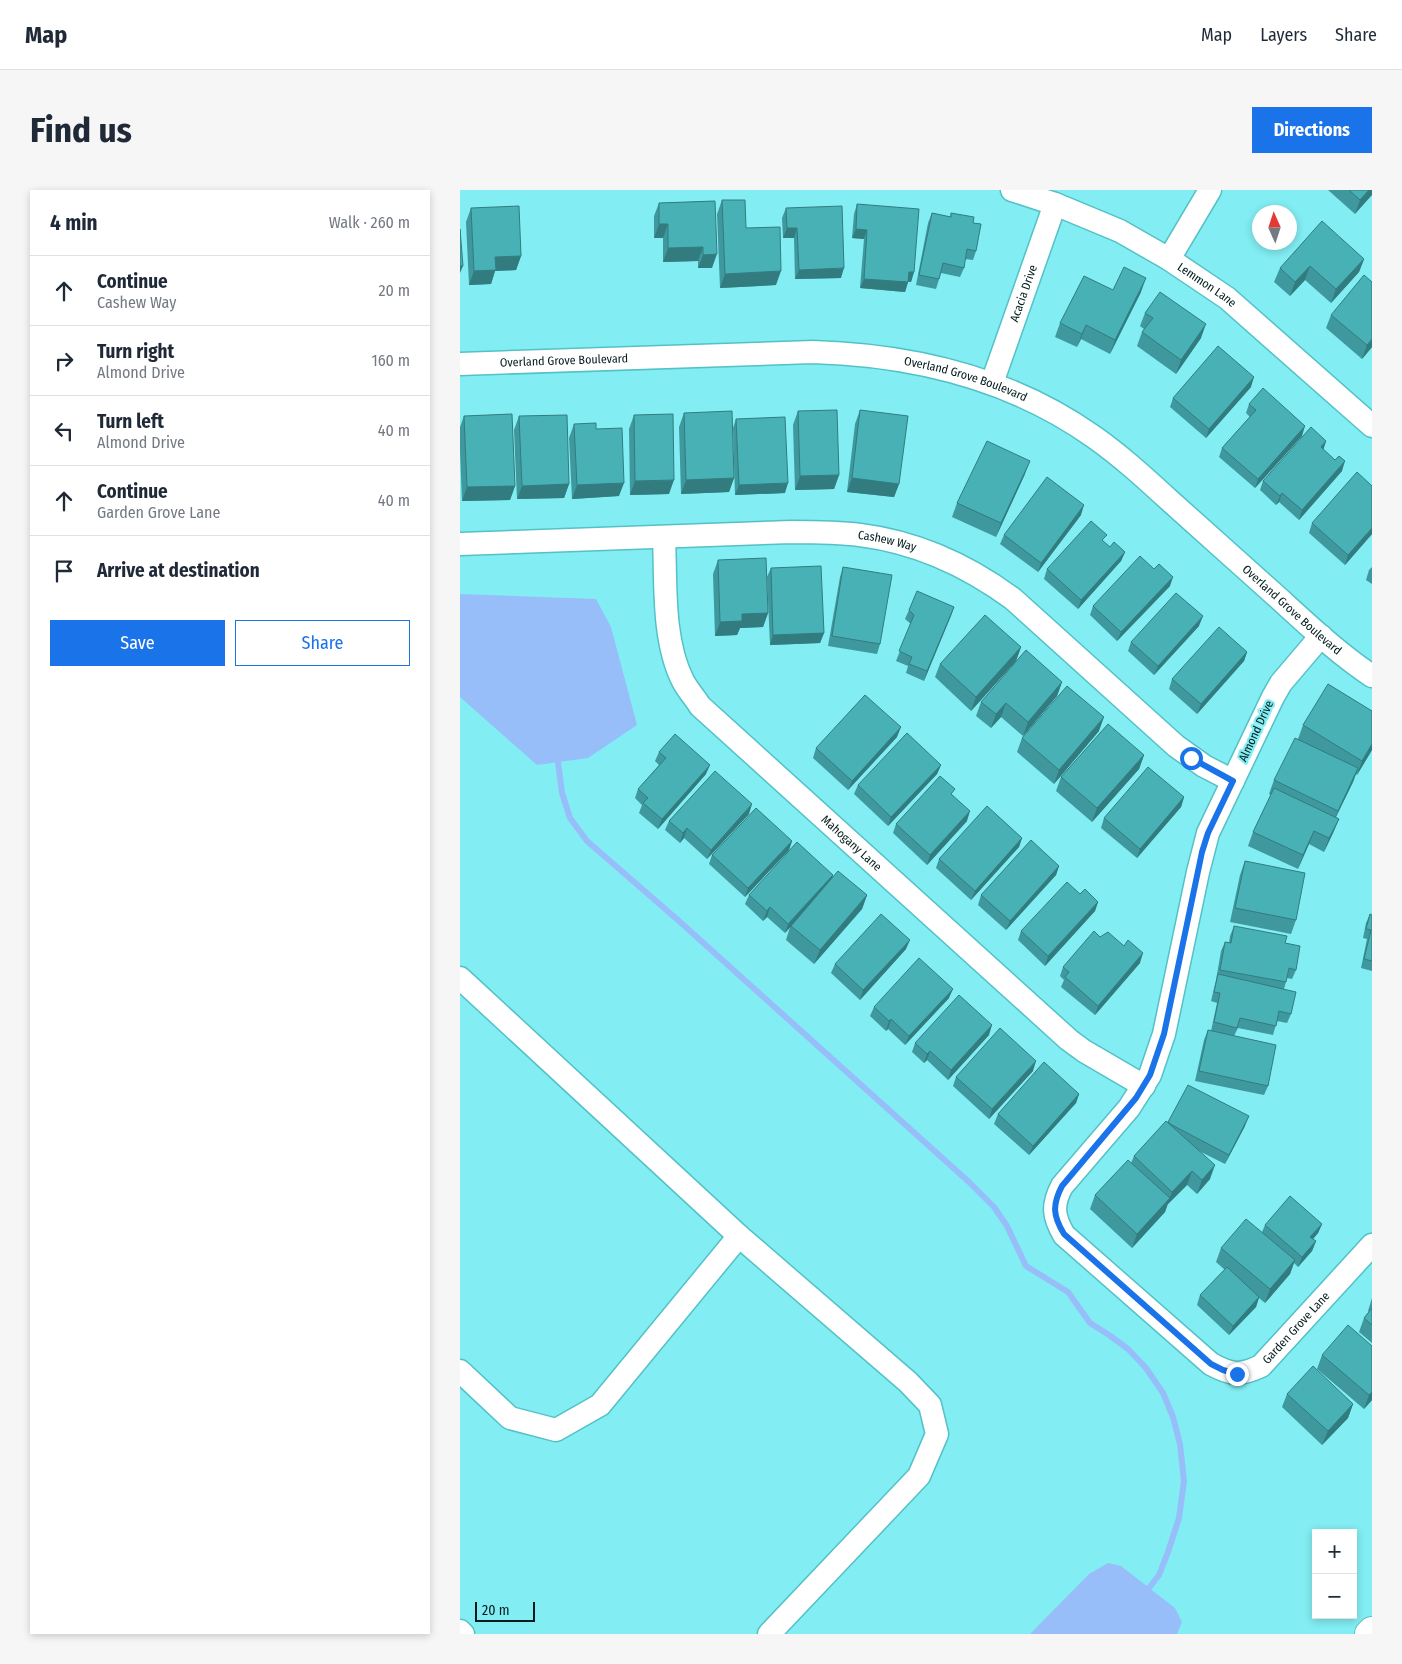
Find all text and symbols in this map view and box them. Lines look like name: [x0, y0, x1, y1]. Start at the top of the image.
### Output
text: Map: [25, 21, 67, 49]
text: Map: [1201, 24, 1232, 46]
text: Layers: [1260, 24, 1307, 46]
text: Share: [1335, 24, 1377, 46]
button: Directions: [1252, 107, 1372, 153]
text: Find us: [30, 109, 132, 151]
north arrow: [1252, 205, 1297, 250]
text: 4 min: [50, 210, 98, 236]
text: Walk · 260 m: [329, 213, 410, 232]
street label: Lemmon Lane: [1175, 260, 1239, 310]
street label: Acacia Drive: [1007, 263, 1040, 324]
text: Continue: [97, 270, 168, 293]
icon: ahead: [50, 277, 78, 305]
text: 20 m: [379, 281, 410, 300]
text: Cashew Way: [97, 293, 176, 312]
text: Turn right: [97, 340, 174, 363]
icon: right: [50, 347, 78, 375]
text: 160 m: [371, 351, 410, 370]
street label: Overland Grove Boulevard: [500, 351, 628, 370]
street label: Overland Grove Boulevard: [903, 354, 1029, 404]
text: Almond Drive: [97, 363, 185, 382]
text: Turn left: [97, 410, 164, 433]
icon: left: [50, 417, 78, 445]
text: 40 m: [378, 421, 410, 440]
text: Almond Drive: [97, 433, 185, 452]
text: Continue: [97, 480, 168, 503]
icon: ahead: [50, 487, 78, 515]
text: 40 m: [378, 491, 410, 510]
text: Garden Grove Lane: [97, 503, 220, 522]
street label: Cashew Way: [857, 528, 919, 555]
icon: arrive: [50, 557, 78, 585]
text: Arrive at destination: [97, 559, 260, 582]
street label: Overland Grove Boulevard: [1239, 562, 1344, 658]
button: Save: [50, 620, 225, 666]
button: Share: [235, 620, 410, 666]
street label: Almond Drive: [1236, 698, 1276, 764]
route start: [1180, 747, 1203, 770]
street label: Mahogany Lane: [819, 812, 884, 874]
street label: Garden Grove Lane: [1260, 1289, 1333, 1367]
route end: [1226, 1363, 1249, 1386]
map controls: [1312, 1529, 1357, 1619]
button: +: [1312, 1529, 1357, 1574]
button: −: [1312, 1574, 1357, 1619]
scale bar: [475, 1599, 535, 1622]
text: 20 m: [482, 1602, 510, 1619]

